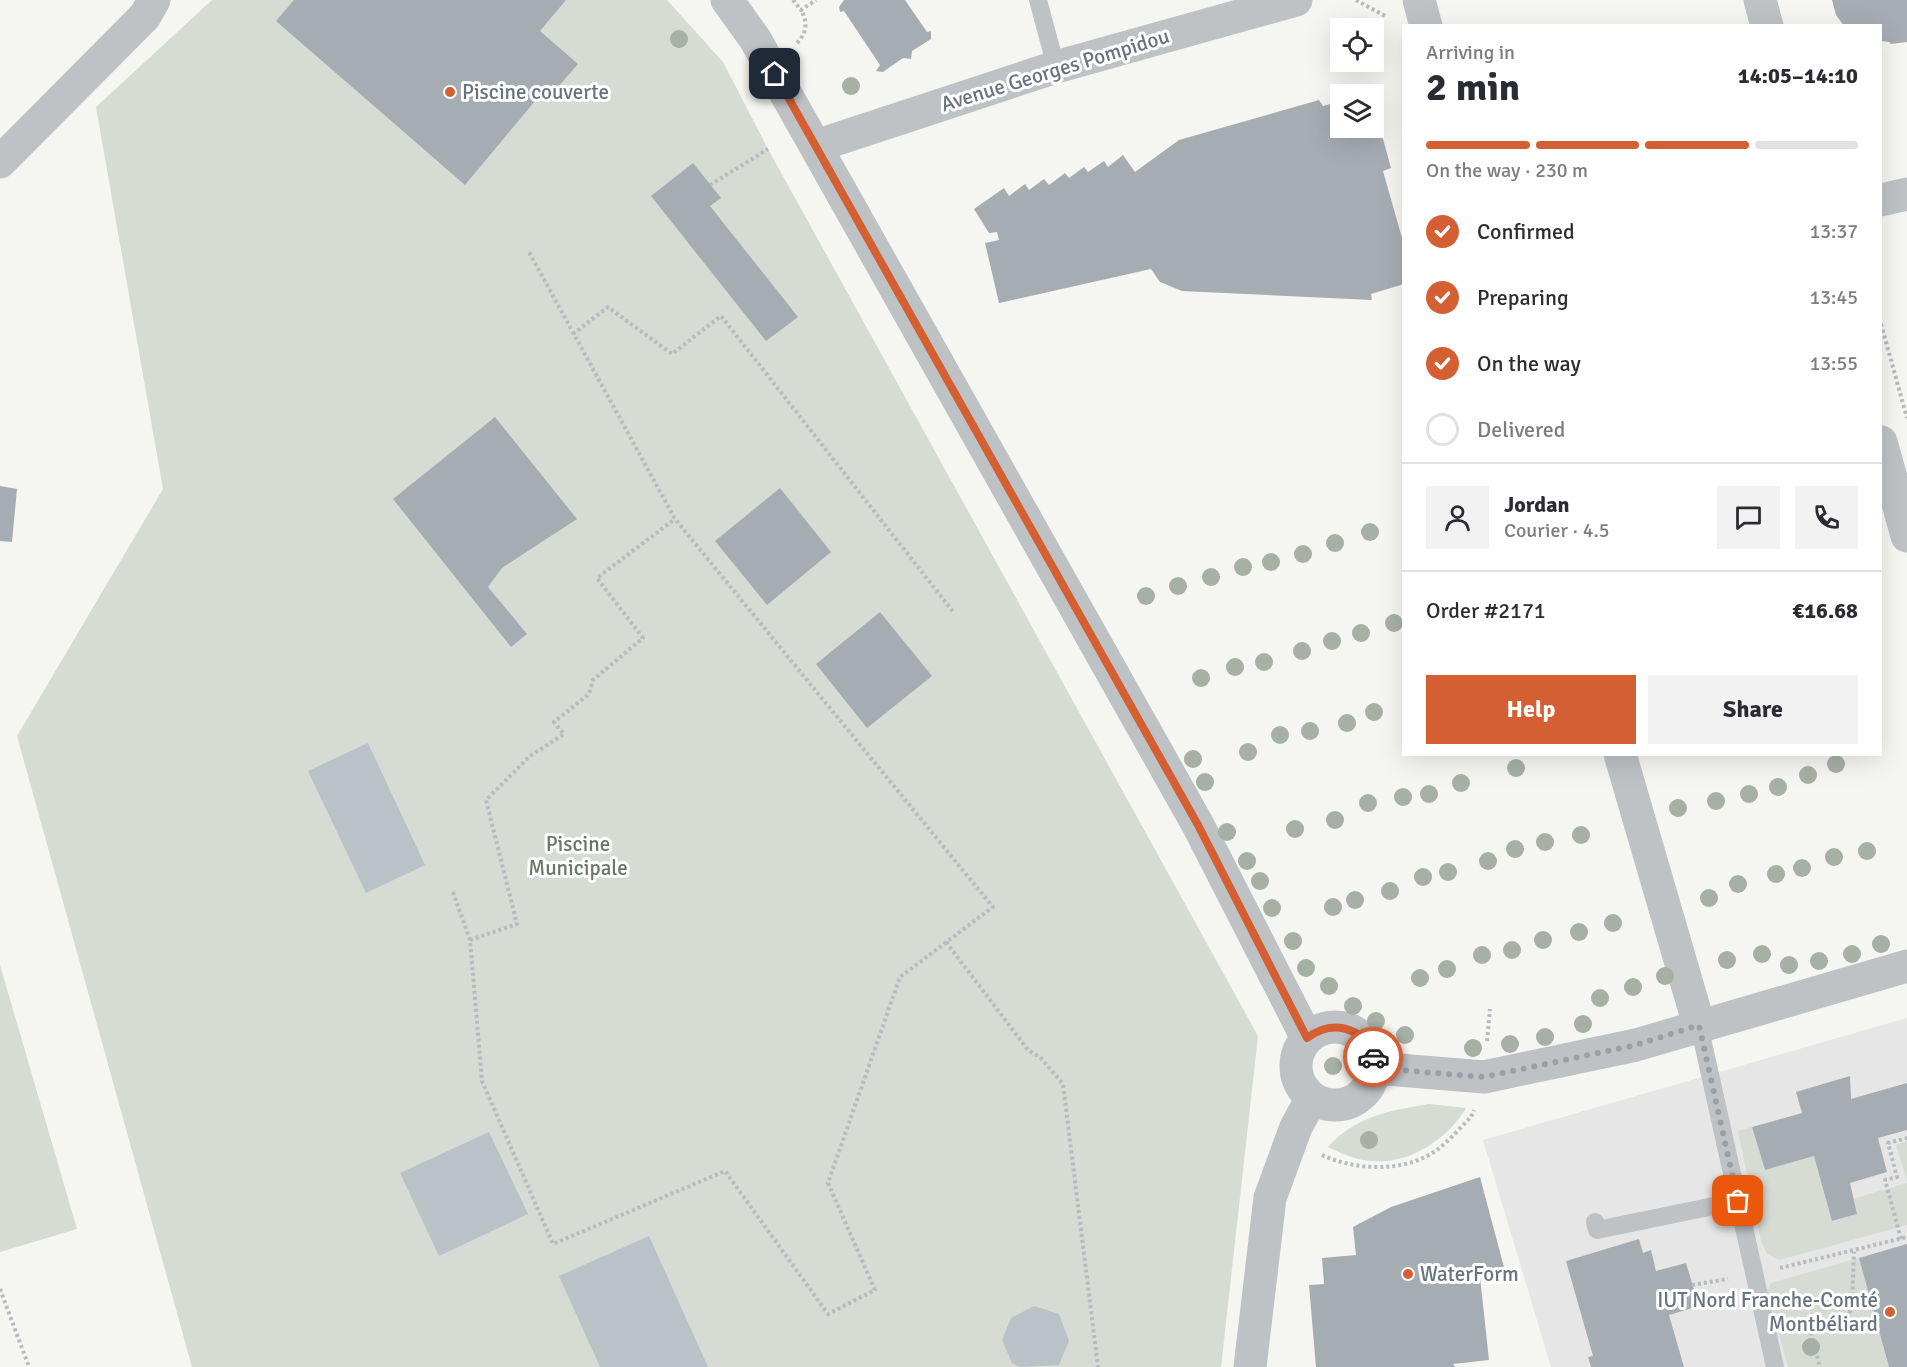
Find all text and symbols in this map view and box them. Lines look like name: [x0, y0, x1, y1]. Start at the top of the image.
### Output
map controls: [1330, 18, 1384, 138]
button: locate: [1330, 18, 1384, 72]
street label: Avenue Georges Pompidou: [938, 23, 1172, 117]
text: Arriving in: [1426, 40, 1515, 65]
pin: [749, 48, 800, 99]
icon: home: [758, 57, 791, 90]
text: 14:05–14:10: [1738, 62, 1858, 89]
text: 2 min: [1426, 63, 1520, 111]
place label: Piscine couverte: [462, 79, 609, 105]
button: layers: [1330, 84, 1384, 138]
marker: Piscine couverte: [443, 85, 457, 99]
text: On the way · 230 m: [1426, 158, 1588, 183]
icon: check: [1426, 215, 1459, 248]
text: Confirmed: [1477, 218, 1575, 245]
text: 13:37: [1809, 219, 1858, 244]
icon: check: [1426, 281, 1459, 314]
text: Preparing: [1477, 284, 1569, 311]
text: 13:45: [1809, 285, 1858, 310]
icon: check: [1426, 347, 1459, 380]
text: On the way: [1477, 350, 1581, 377]
text: 13:55: [1809, 351, 1858, 376]
text: Delivered: [1477, 416, 1565, 443]
button: person: [1426, 486, 1489, 549]
button: chat: [1717, 486, 1780, 549]
button: phone: [1795, 486, 1858, 549]
text: Jordan: [1504, 491, 1570, 518]
text: Courier · 4.5: [1504, 518, 1610, 543]
text: Order #2171: [1426, 597, 1546, 624]
text: €16.68: [1792, 597, 1858, 624]
button: Help: [1426, 675, 1636, 744]
button: Share: [1648, 675, 1858, 744]
park label: Piscine Municipale: [528, 831, 628, 881]
courier: [1343, 1027, 1403, 1087]
icon: car: [1357, 1041, 1390, 1074]
pin: [1712, 1175, 1763, 1226]
icon: bag: [1721, 1184, 1754, 1217]
place label: WaterForm: [1420, 1261, 1519, 1287]
marker: WaterForm: [1401, 1267, 1415, 1281]
place label: IUT Nord Franche-Comté Montbéliard: [1657, 1287, 1878, 1337]
marker: IUT Nord Franche-Comté Montbéliard: [1883, 1305, 1897, 1319]

